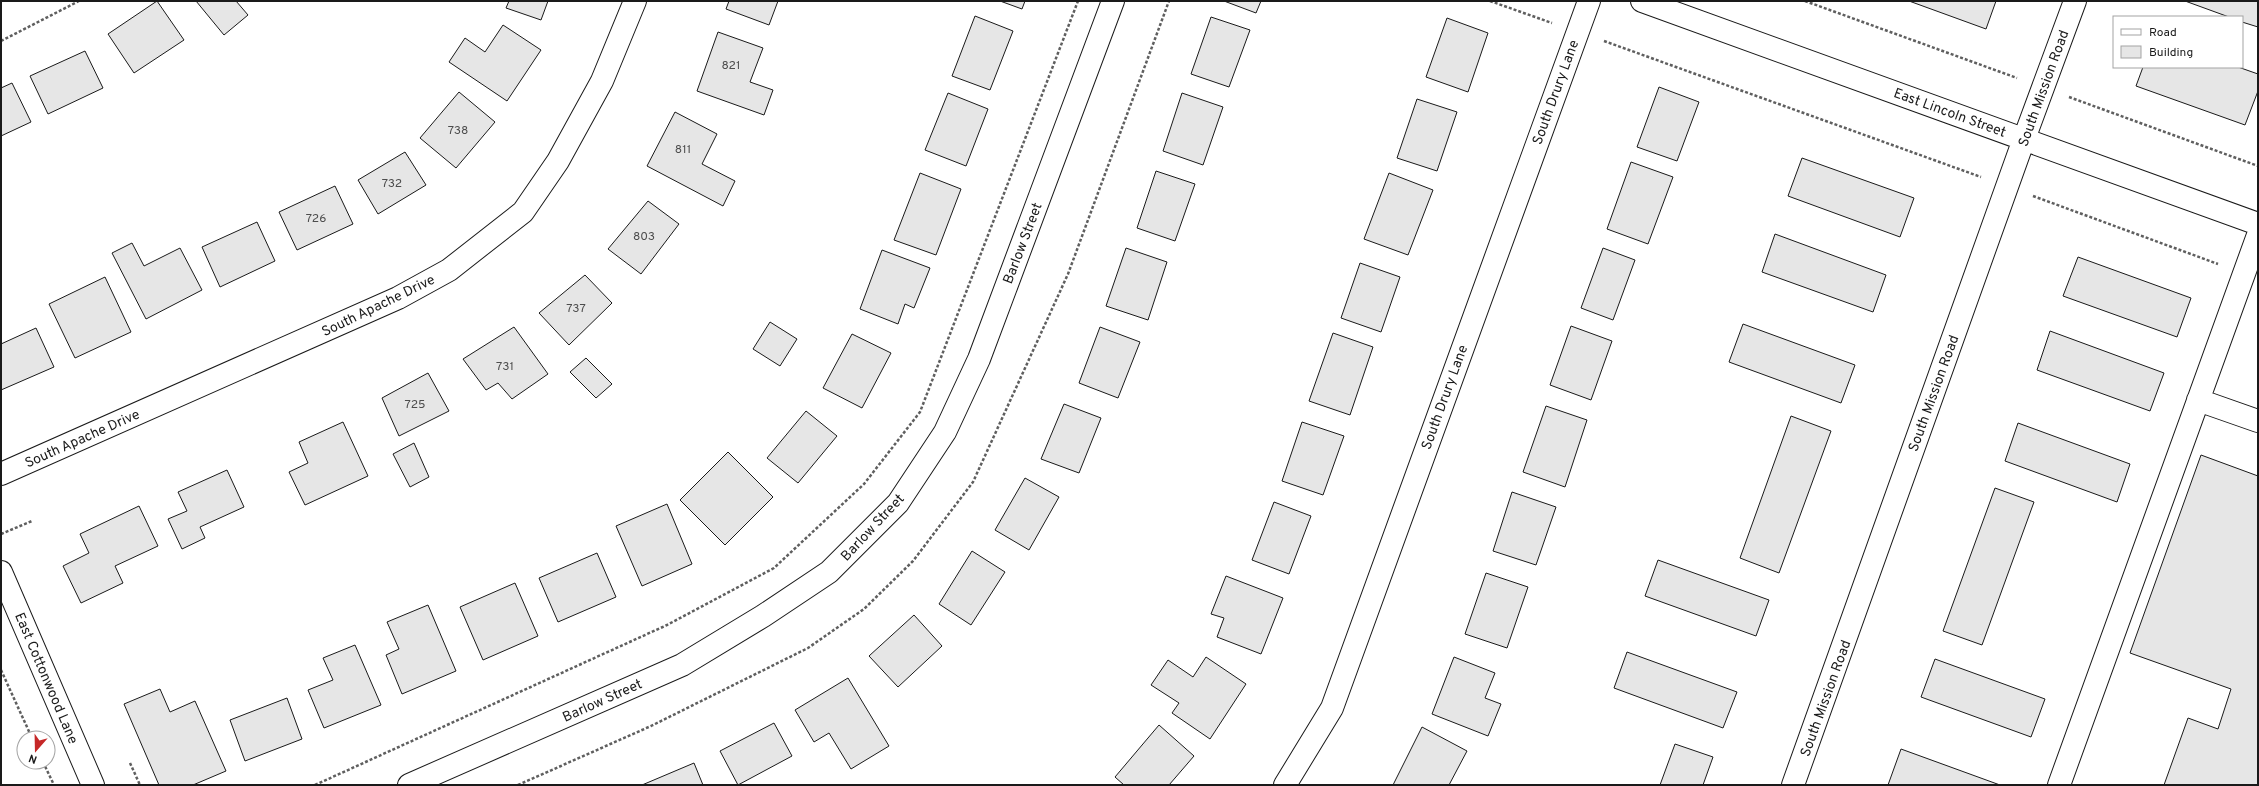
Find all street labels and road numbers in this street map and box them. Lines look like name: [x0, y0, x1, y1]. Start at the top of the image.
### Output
street label: South Mission Road: [2015, 28, 2073, 149]
street label: South Drury Lane: [1530, 38, 1583, 147]
street label: East Lincoln Street: [1891, 85, 2008, 142]
street label: Barlow Street: [1000, 201, 1047, 286]
street label: South Apache Drive: [319, 272, 438, 341]
street label: South Mission Road: [1905, 333, 1963, 454]
street label: South Drury Lane: [1419, 343, 1472, 452]
street label: South Apache Drive: [23, 406, 143, 472]
street label: Barlow Street: [838, 491, 908, 565]
street label: East Cottonwood Lane: [10, 610, 81, 747]
street label: South Mission Road: [1797, 638, 1855, 759]
street label: Barlow Street: [560, 676, 645, 727]

